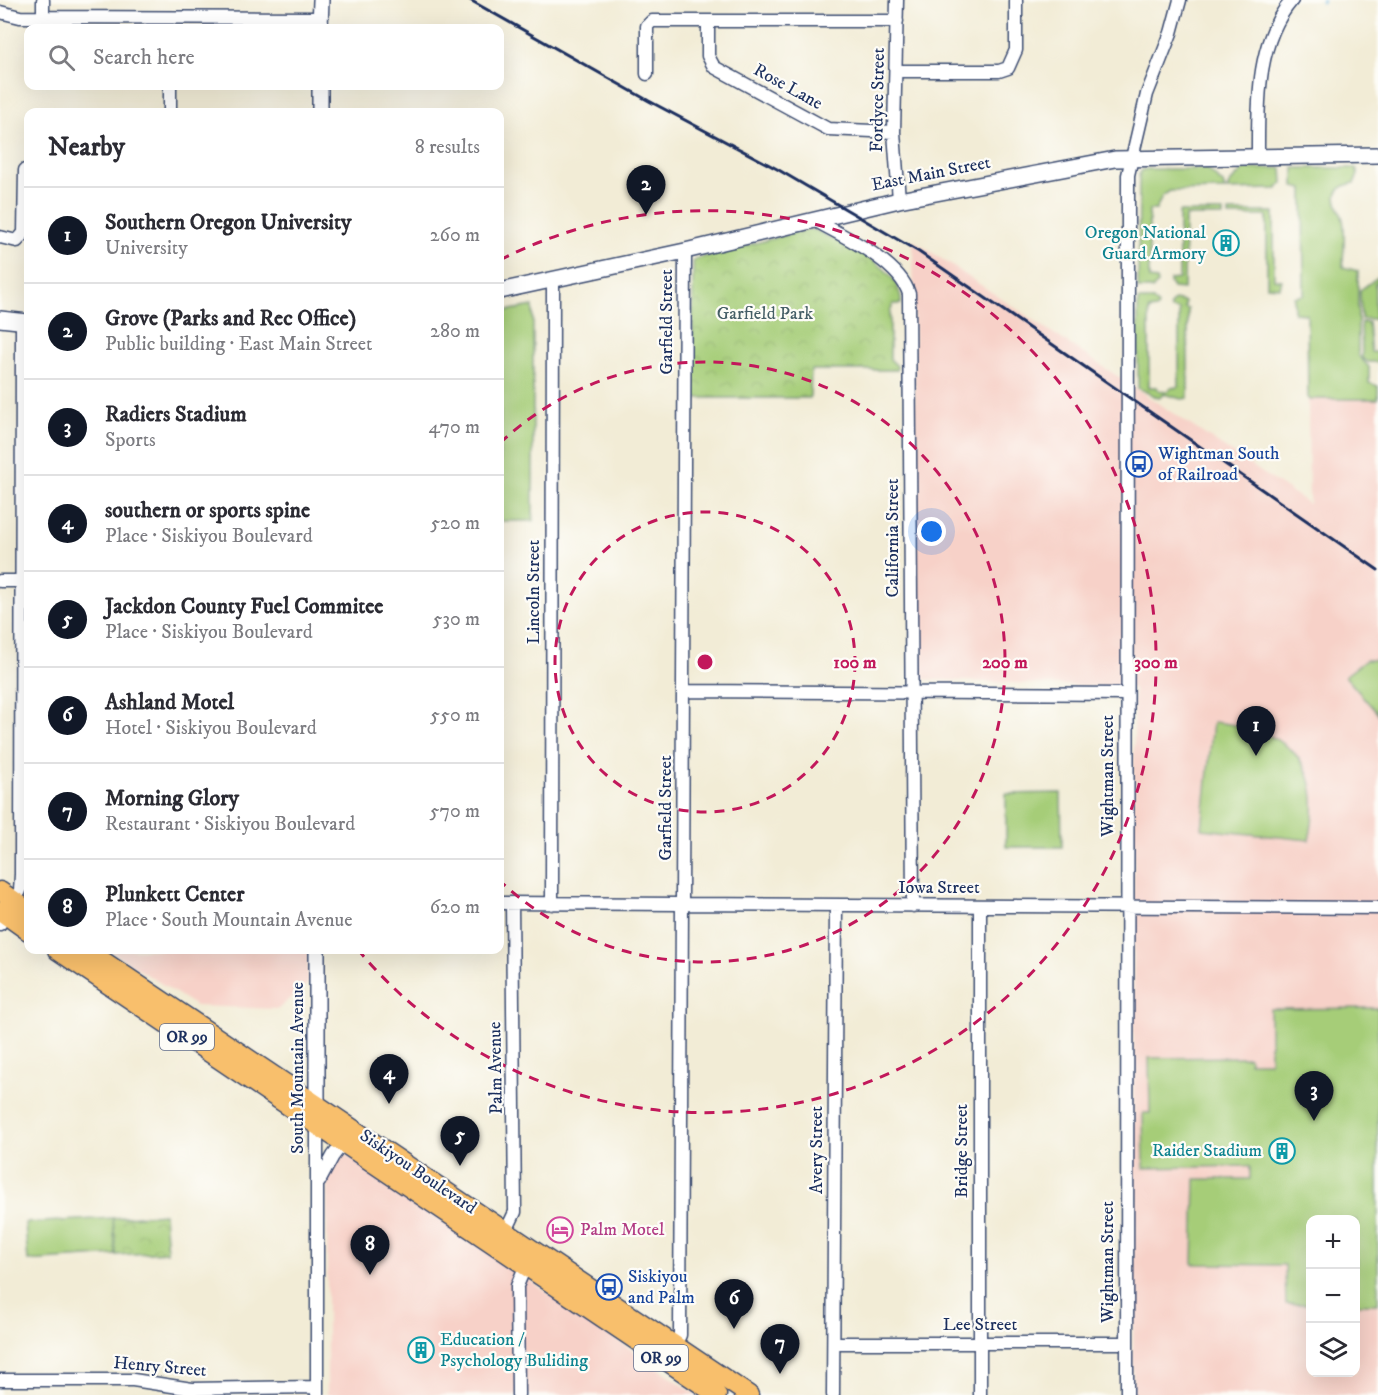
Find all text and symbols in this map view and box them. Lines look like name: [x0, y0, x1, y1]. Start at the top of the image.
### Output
search box: [24, 24, 504, 90]
icon: search: [45, 41, 78, 74]
text: Search here: [93, 44, 195, 71]
street label: Fordyce Street: [866, 47, 890, 153]
street label: Rose Lane: [750, 59, 826, 115]
text: Nearby: [48, 131, 125, 164]
text: 8 results: [415, 135, 480, 160]
street label: East Main Street: [870, 152, 993, 196]
pin: 2: [626, 166, 666, 215]
text: Southern Oregon University: [105, 209, 351, 236]
place label: Oregon National Guard Armory: [1085, 222, 1207, 265]
text: 1: [64, 223, 71, 248]
text: 260 m: [430, 223, 480, 248]
building icon: Oregon National Guard Armory: [1211, 228, 1241, 258]
text: University: [105, 236, 188, 261]
street label: Garfield Street: [656, 269, 678, 375]
park label: Garfield Park: [717, 303, 813, 325]
text: Grove (Parks and Rec Office): [105, 305, 356, 332]
text: 2: [63, 319, 72, 344]
text: 280 m: [430, 319, 480, 344]
text: Public building · East Main Street: [105, 332, 373, 357]
text: Radiers Stadium: [105, 401, 247, 428]
text: 3: [64, 415, 71, 440]
text: 470 m: [429, 415, 480, 440]
text: Sports: [105, 428, 156, 453]
place label: Wightman South of Railroad: [1157, 443, 1280, 486]
bus stop icon: Wightman South of Railroad: [1124, 449, 1154, 479]
street label: California Street: [882, 478, 904, 597]
text: southern or sports spine: [105, 497, 310, 524]
text: 4: [62, 511, 73, 536]
text: 520 m: [430, 511, 480, 536]
your location: [917, 517, 946, 546]
text: Place · Siskiyou Boulevard: [105, 524, 313, 549]
street label: Lincoln Street: [523, 539, 545, 644]
text: Jackdon County Fuel Commitee: [105, 593, 383, 620]
text: 5: [63, 607, 72, 632]
text: 530 m: [433, 607, 480, 632]
text: Place · Siskiyou Boulevard: [105, 620, 313, 645]
centre of rings: [695, 652, 715, 672]
text: 100 m: [833, 652, 877, 674]
text: 200 m: [982, 652, 1028, 674]
text: 300 m: [1134, 652, 1178, 674]
text: Ashland Motel: [105, 689, 234, 716]
text: 6: [62, 703, 73, 728]
text: 550 m: [430, 703, 480, 728]
pin: 1: [1236, 706, 1276, 756]
street label: Wightman Street: [1097, 715, 1119, 838]
text: Hotel · Siskiyou Boulevard: [105, 716, 317, 741]
street label: Garfield Street: [655, 755, 677, 861]
text: Morning Glory: [105, 785, 239, 812]
text: 7: [62, 799, 73, 824]
text: 570 m: [429, 799, 480, 824]
text: Restaurant · Siskiyou Boulevard: [105, 812, 355, 837]
street label: Iowa Street: [898, 877, 980, 899]
text: Plunkett Center: [105, 881, 244, 908]
text: 8: [62, 895, 73, 920]
text: 620 m: [430, 895, 480, 920]
text: Place · South Mountain Avenue: [105, 908, 353, 933]
street label: South Mountain Avenue: [287, 982, 309, 1154]
street label: Palm Avenue: [484, 1021, 508, 1115]
road number: OR 99: [160, 1024, 214, 1050]
pin: 4: [370, 1054, 408, 1104]
pin: 3: [1294, 1072, 1334, 1121]
street label: Bridge Street: [951, 1104, 973, 1198]
street label: Avery Street: [806, 1106, 828, 1194]
pin: 5: [440, 1116, 480, 1166]
street label: Siskiyou Boulevard: [355, 1125, 481, 1219]
building icon: Raider Stadium: [1267, 1136, 1297, 1166]
place label: Raider Stadium: [1152, 1140, 1262, 1162]
street label: Wightman Street: [1097, 1201, 1119, 1324]
hotel icon: Palm Motel: [545, 1215, 575, 1245]
map controls: [1306, 1215, 1360, 1377]
button: +: [1306, 1215, 1360, 1269]
place label: Palm Motel: [580, 1219, 665, 1241]
pin: 8: [350, 1226, 389, 1275]
place label: Siskiyou and Palm: [628, 1266, 695, 1309]
button: −: [1306, 1269, 1360, 1323]
bus stop icon: Siskiyou and Palm: [594, 1272, 624, 1302]
pin: 6: [714, 1280, 754, 1329]
street label: Lee Street: [943, 1314, 1017, 1336]
button: layers: [1306, 1323, 1360, 1377]
pin: 7: [760, 1324, 800, 1374]
place label: Education / Psychology Buliding: [440, 1329, 588, 1372]
building icon: Education / Psychology Buliding: [406, 1335, 436, 1365]
road number: OR 99: [634, 1345, 688, 1371]
street label: Henry Street: [113, 1352, 208, 1382]

